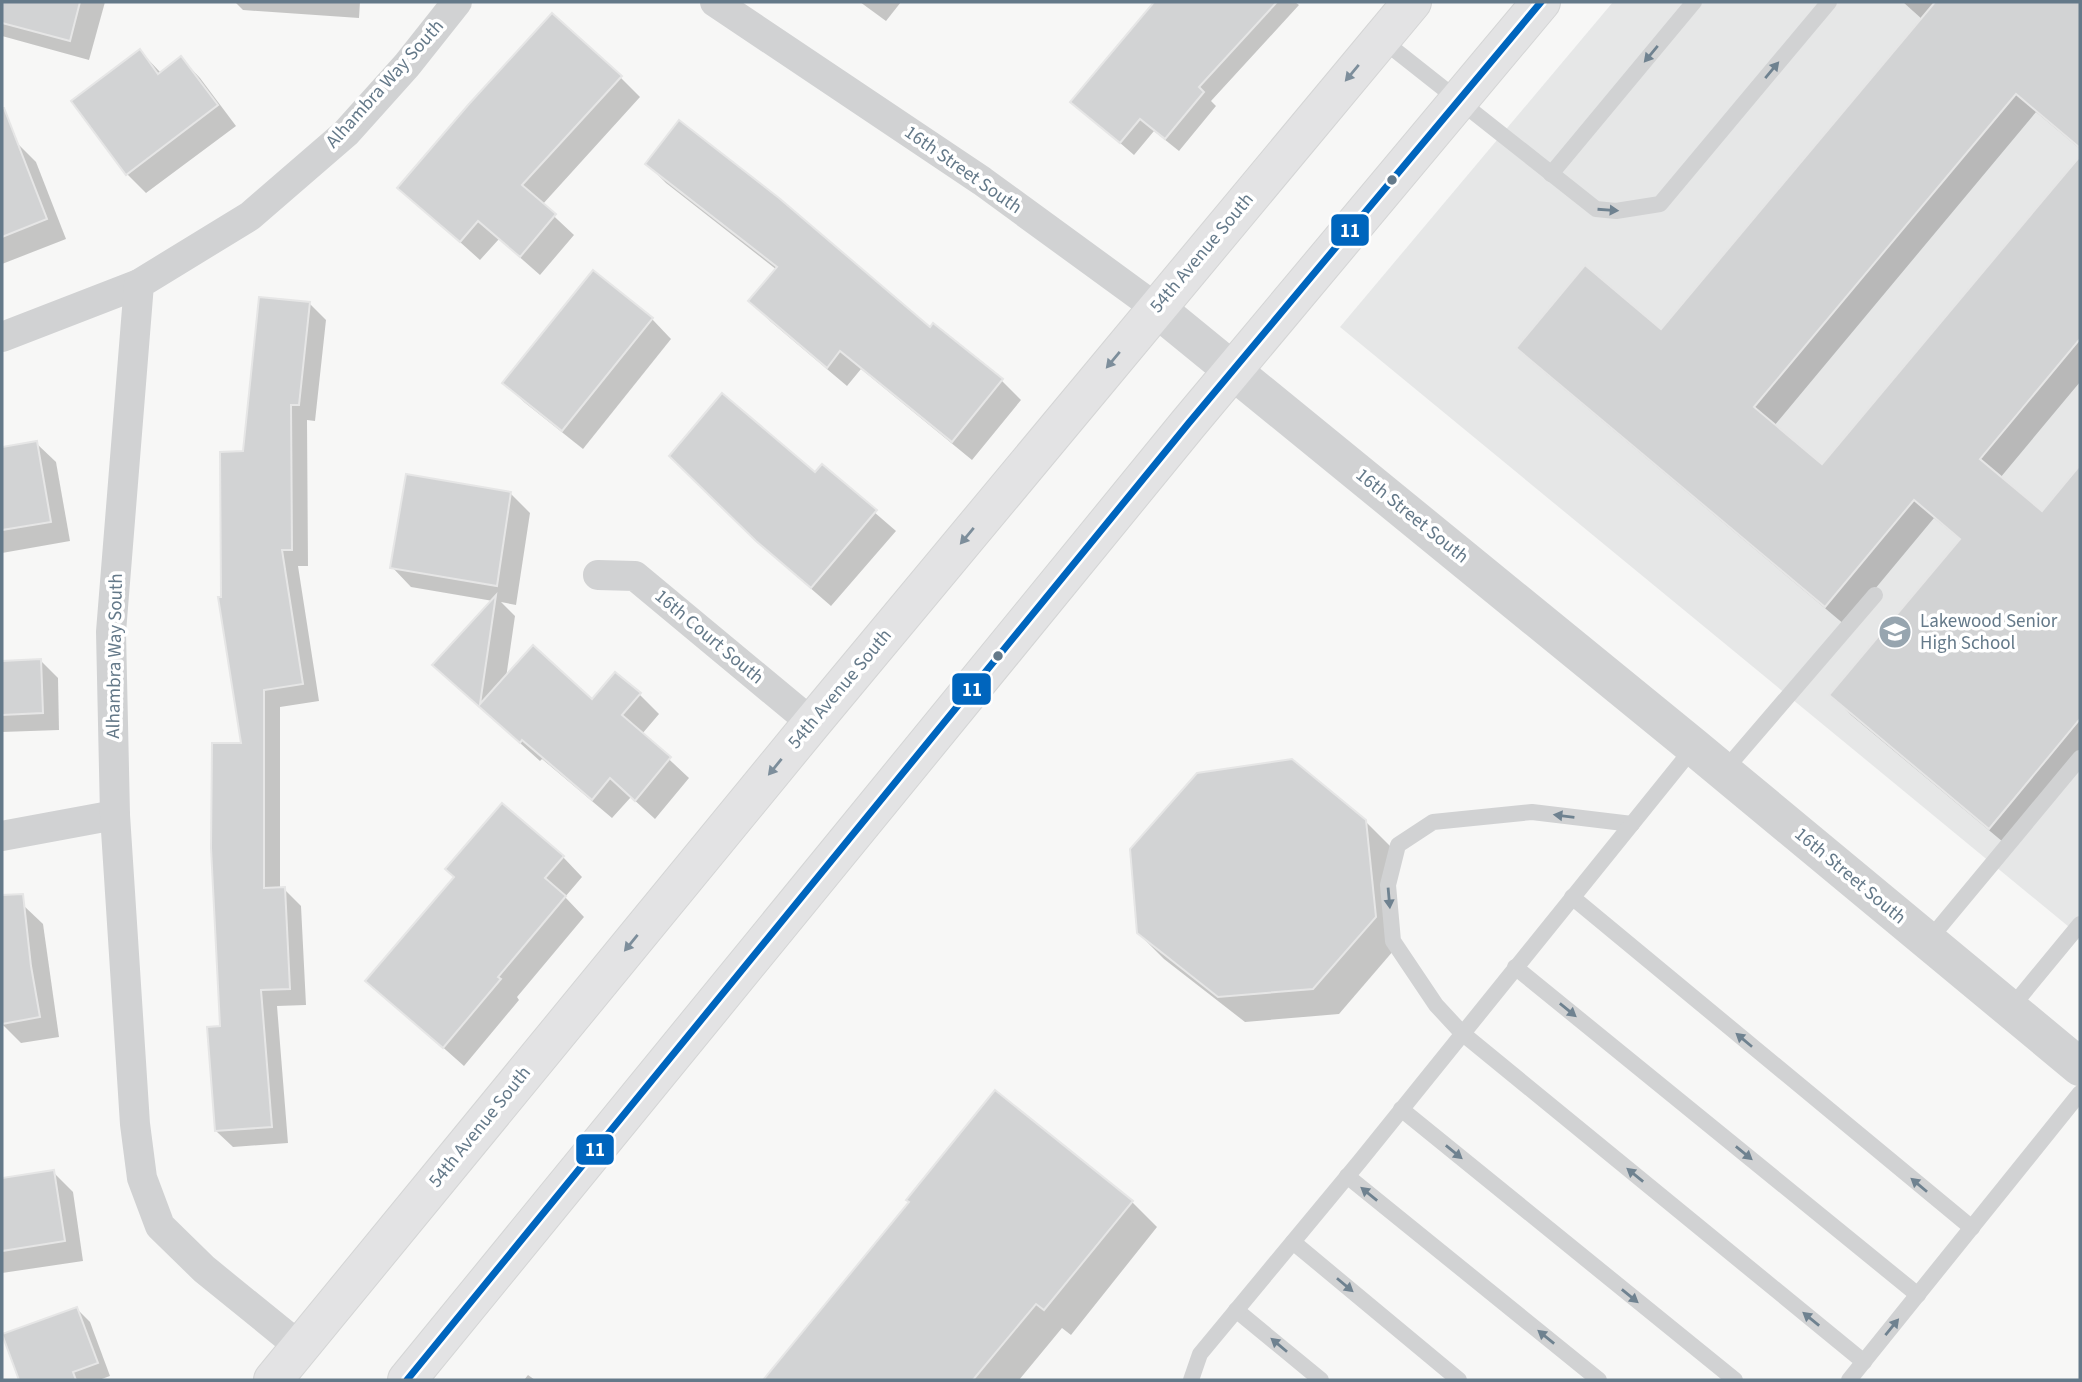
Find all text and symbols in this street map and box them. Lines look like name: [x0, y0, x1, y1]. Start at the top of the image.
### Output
street label: Alhambra Way South: [320, 14, 450, 154]
one-way arrow: [1644, 46, 1659, 63]
one-way arrow: [1764, 62, 1779, 79]
one-way arrow: [1345, 63, 1360, 81]
street label: 16th Street South: [899, 119, 1027, 221]
unlabelled marker: [1385, 173, 1399, 187]
street label: 54th Avenue South: [1144, 187, 1260, 319]
one-way arrow: [1597, 204, 1619, 215]
line badge: 11: [1330, 213, 1370, 247]
text: 11: [1340, 218, 1360, 245]
one-way arrow: [1105, 351, 1120, 369]
street label: 16th Street South: [1350, 462, 1474, 570]
one-way arrow: [960, 527, 975, 544]
street label: Alhambra Way South: [100, 573, 130, 739]
street label: 16th Court South: [649, 583, 769, 691]
place label: Lakewood Senior High School: [1920, 608, 2058, 657]
school or university icon: Lakewood Senior High School: [1876, 613, 1914, 651]
street label: 54th Avenue South: [782, 623, 898, 755]
unlabelled marker: [991, 649, 1005, 663]
line badge: 11: [951, 672, 992, 706]
text: 11: [962, 677, 982, 704]
one-way arrow: [768, 758, 783, 776]
one-way arrow: [1553, 810, 1575, 821]
street label: 16th Street South: [1788, 821, 1912, 931]
one-way arrow: [1384, 887, 1395, 909]
one-way arrow: [624, 935, 639, 952]
one-way arrow: [1559, 1002, 1576, 1017]
one-way arrow: [1736, 1032, 1754, 1047]
street label: 54th Avenue South: [423, 1060, 537, 1194]
line badge: 11: [575, 1133, 615, 1166]
text: 11: [585, 1137, 605, 1164]
one-way arrow: [1445, 1144, 1462, 1159]
one-way arrow: [1735, 1146, 1753, 1161]
one-way arrow: [1627, 1167, 1645, 1182]
one-way arrow: [1911, 1177, 1929, 1192]
one-way arrow: [1361, 1186, 1379, 1201]
one-way arrow: [1336, 1278, 1354, 1293]
one-way arrow: [1621, 1288, 1639, 1303]
one-way arrow: [1802, 1312, 1819, 1327]
one-way arrow: [1885, 1319, 1900, 1337]
one-way arrow: [1537, 1330, 1554, 1345]
one-way arrow: [1270, 1338, 1287, 1353]

